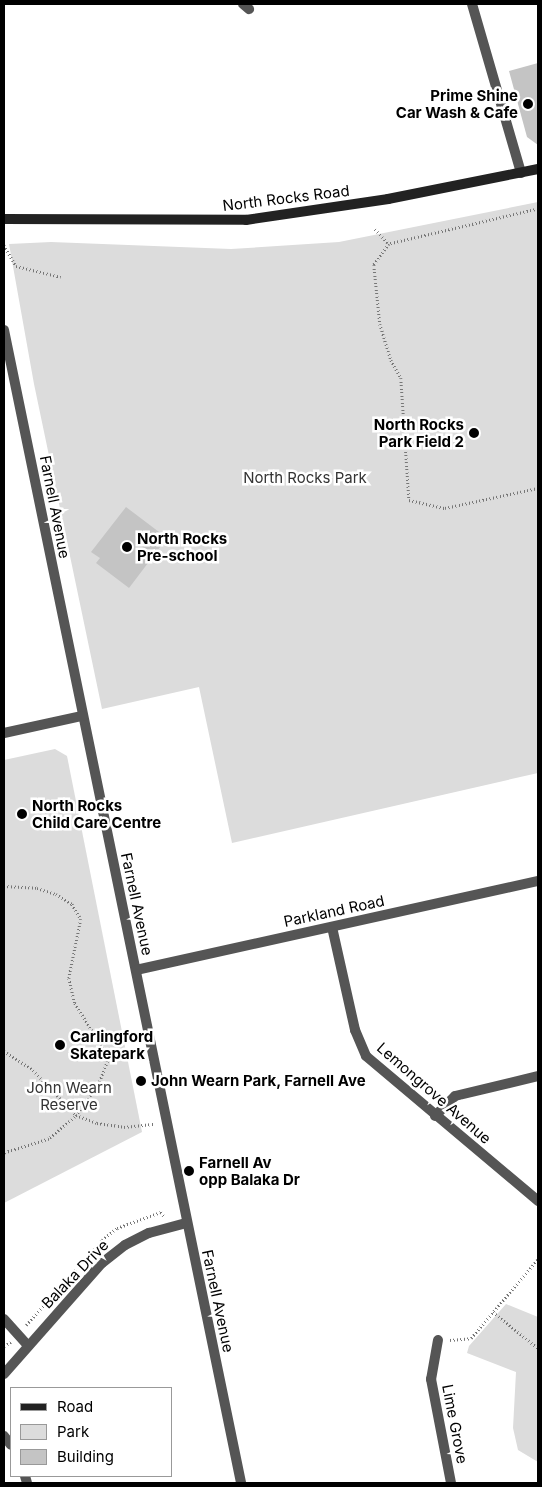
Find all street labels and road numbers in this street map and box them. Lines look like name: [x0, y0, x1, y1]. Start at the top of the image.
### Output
street label: North Rocks Road: [222, 181, 350, 215]
street label: Farnell Avenue: [36, 454, 74, 560]
street label: Farnell Avenue: [117, 851, 157, 957]
street label: Parkland Road: [282, 892, 386, 930]
street label: Lemongrove Avenue: [373, 1039, 495, 1147]
street label: Balaka Drive: [38, 1236, 112, 1312]
street label: Farnell Avenue: [198, 1248, 238, 1354]
street label: Lime Grove: [438, 1383, 472, 1465]

